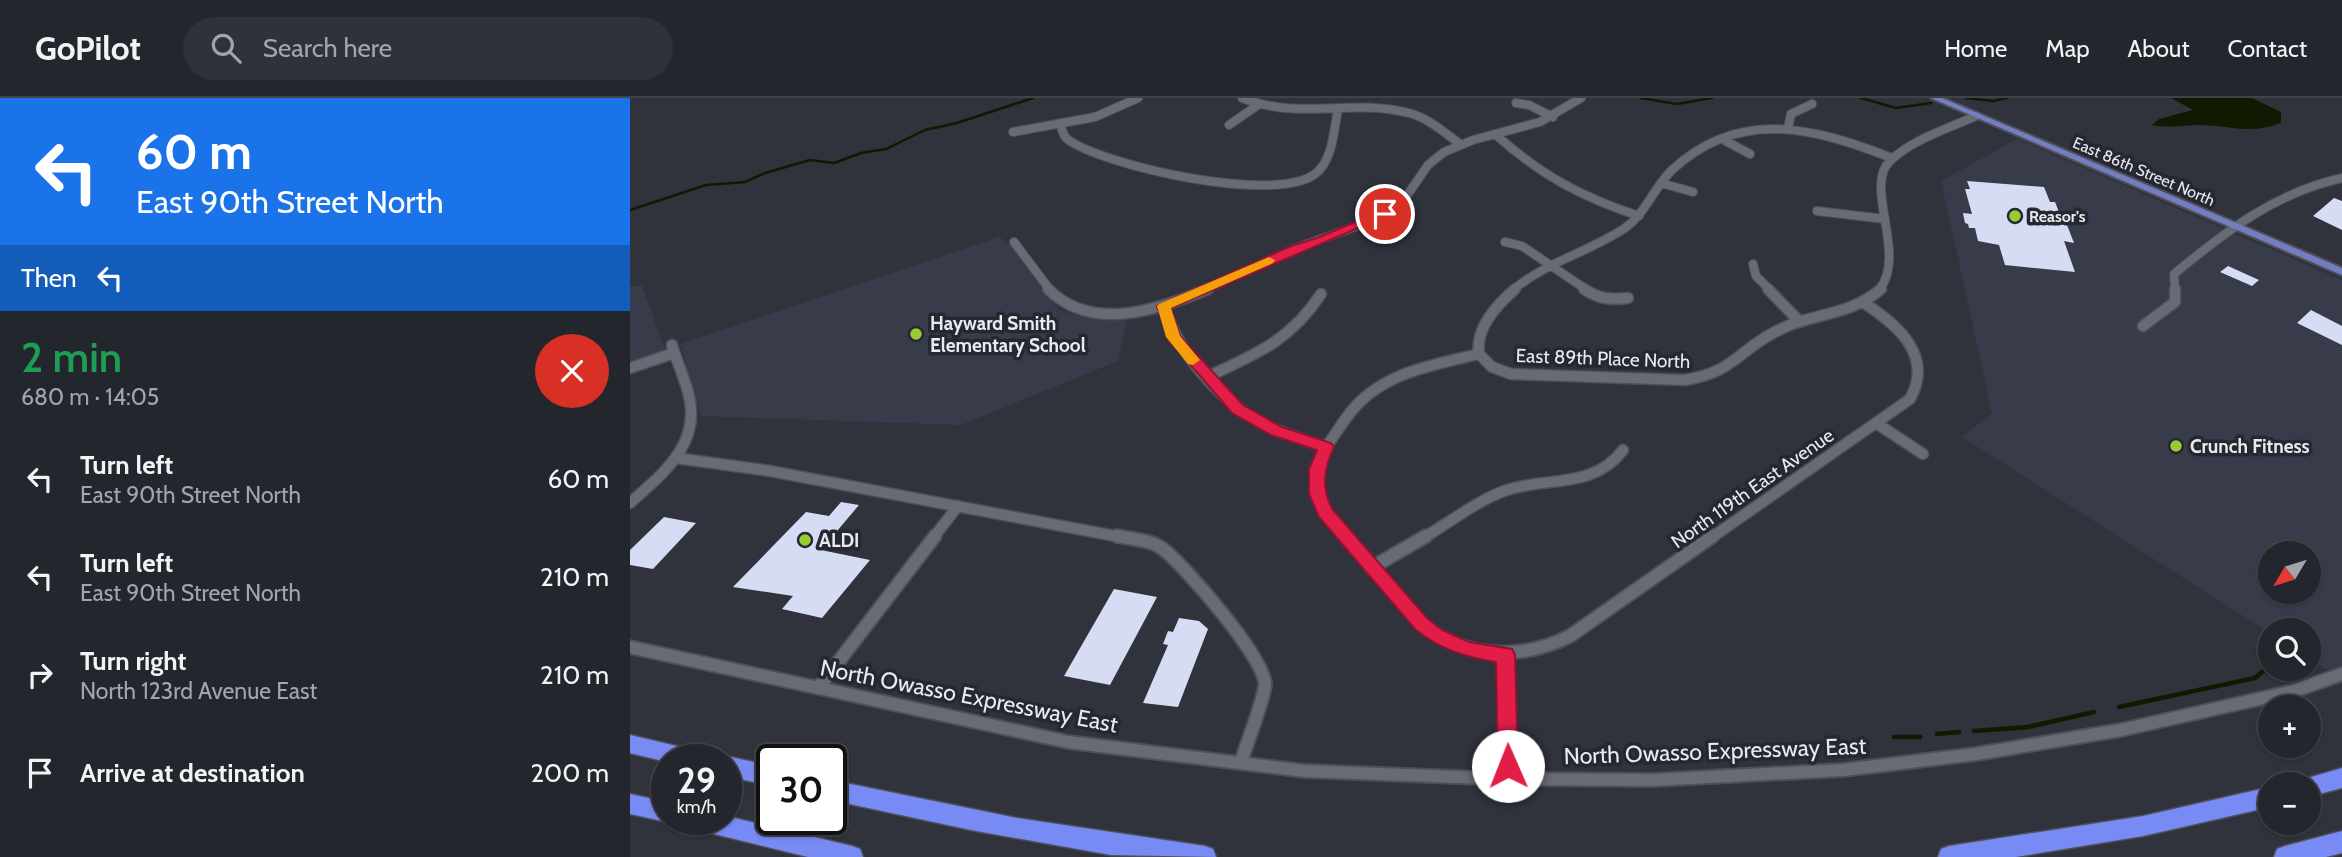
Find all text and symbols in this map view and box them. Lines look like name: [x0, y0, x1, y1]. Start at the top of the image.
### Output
search box: [183, 17, 673, 80]
text: GoPilot: [35, 28, 141, 68]
icon: search: [207, 29, 245, 67]
text: Search here: [263, 32, 392, 64]
text: Home: [1944, 34, 2007, 63]
text: Map: [2045, 34, 2090, 63]
text: About: [2128, 34, 2190, 63]
text: Contact: [2228, 34, 2307, 63]
text: 60 m: [136, 122, 252, 181]
icon: left: [21, 126, 112, 217]
street label: East 86th Street North: [2070, 133, 2218, 210]
text: East 90th Street North: [136, 182, 444, 221]
pin: [1355, 184, 1415, 244]
icon: arrive: [1366, 195, 1404, 233]
place label: Reasor's: [2029, 207, 2086, 226]
marker: Reasor's: [2007, 208, 2023, 224]
icon: left: [91, 259, 129, 297]
text: Then: [21, 262, 77, 294]
place label: Hayward Smith Elementary School: [930, 312, 1086, 357]
marker: Hayward Smith Elementary School: [908, 326, 924, 342]
text: 2 min: [21, 331, 122, 383]
button: close: [535, 334, 609, 408]
street label: East 89th Place North: [1515, 344, 1691, 373]
text: 680 m · 14:05: [21, 383, 159, 411]
street label: North 119th East Avenue: [1667, 423, 1838, 553]
place label: Crunch Fitness: [2190, 435, 2310, 458]
marker: Crunch Fitness: [2168, 438, 2184, 454]
text: Turn left: [80, 449, 173, 481]
icon: left: [21, 460, 59, 498]
text: 60 m: [547, 463, 609, 495]
text: East 90th Street North: [80, 481, 301, 509]
place label: ALDI: [819, 529, 859, 552]
marker: ALDI: [797, 532, 813, 548]
north arrow: [2258, 541, 2320, 604]
map controls: [2258, 541, 2321, 835]
text: Turn left: [80, 547, 173, 579]
icon: left: [21, 558, 59, 596]
text: 210 m: [540, 561, 609, 593]
text: East 90th Street North: [80, 579, 301, 607]
button: search: [2258, 618, 2321, 681]
text: Turn right: [80, 645, 186, 677]
street label: North Owasso Expressway East: [818, 653, 1120, 739]
icon: right: [21, 656, 59, 694]
text: 210 m: [540, 659, 609, 691]
text: North 123rd Avenue East: [80, 677, 317, 705]
button: +: [2258, 695, 2321, 758]
position arrow: [1471, 729, 1545, 803]
street label: North Owasso Expressway East: [1563, 732, 1867, 770]
speed limit sign: 30: [756, 744, 847, 835]
icon: arrive: [21, 754, 59, 792]
text: Arrive at destination: [80, 757, 305, 789]
text: 200 m: [530, 757, 609, 789]
text: 29: [677, 759, 716, 802]
button: −: [2258, 772, 2321, 835]
text: km/h: [677, 796, 716, 818]

